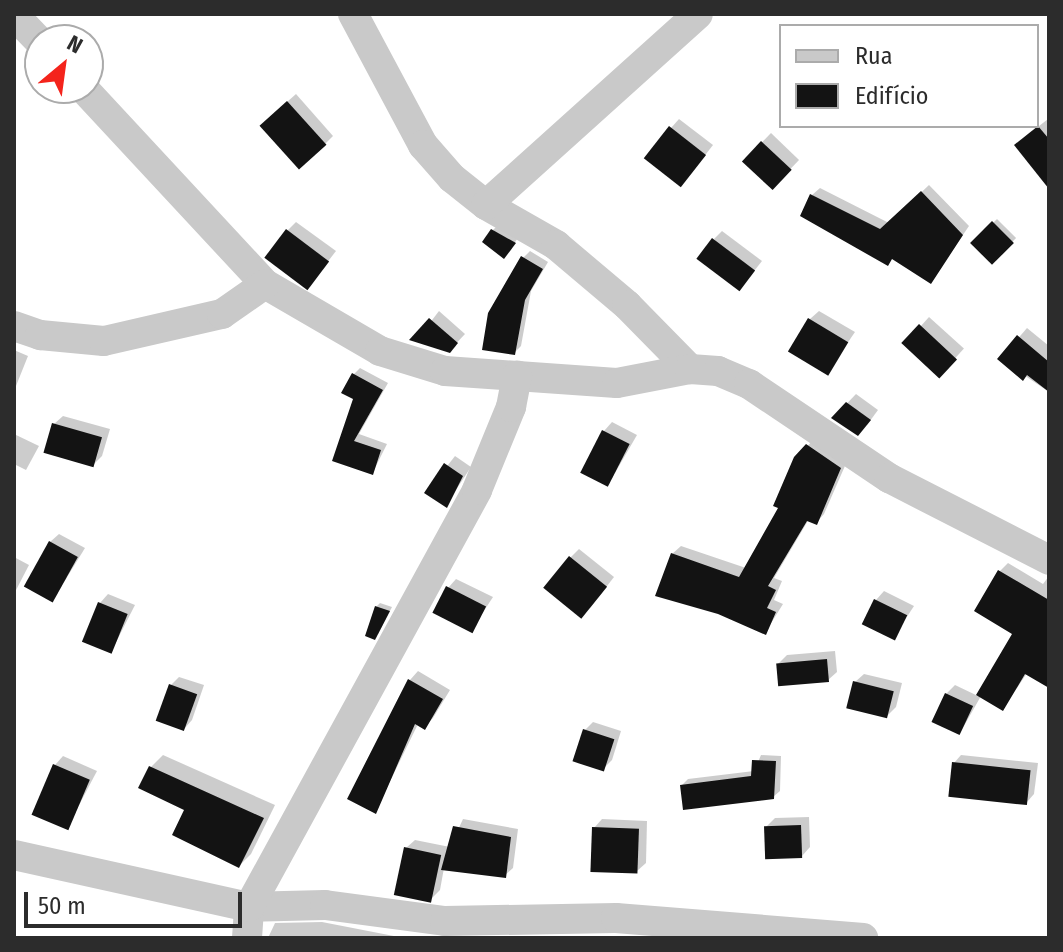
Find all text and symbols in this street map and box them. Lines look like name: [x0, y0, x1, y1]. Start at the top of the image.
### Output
north arrow: [24, 24, 104, 104]
legend: [779, 24, 1039, 128]
text: N: [63, 29, 87, 59]
text: Rua: [855, 42, 892, 70]
text: Edifício: [855, 82, 928, 110]
scale bar: [28, 876, 246, 926]
text: 50 m: [38, 892, 86, 920]

